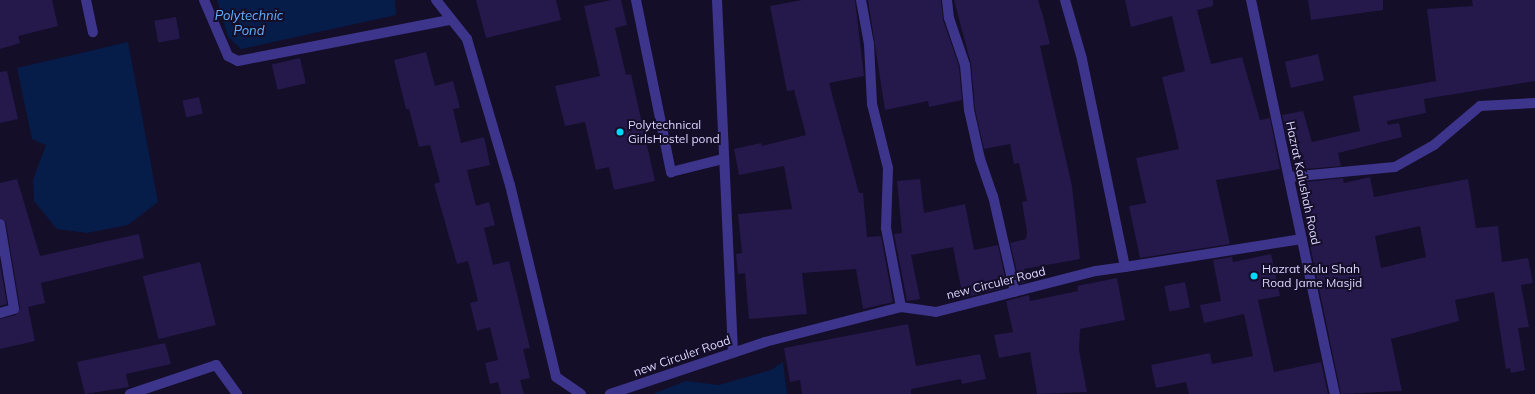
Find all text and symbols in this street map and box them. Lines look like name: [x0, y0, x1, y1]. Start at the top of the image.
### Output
water label: Polytechnic Pond: [215, 8, 283, 39]
place label: Polytechnical GirlsHostel pond: [628, 118, 720, 146]
street label: Hazrat Kalushah Road: [1283, 120, 1323, 246]
marker: Polytechnical GirlsHostel pond: [615, 127, 625, 137]
place label: Hazrat Kalu Shah Road Jame Masjid: [1262, 262, 1362, 290]
street label: new Circuler Road: [945, 264, 1047, 302]
marker: Hazrat Kalu Shah Road Jame Masjid: [1249, 271, 1259, 281]
street label: new Circuler Road: [632, 333, 732, 379]

